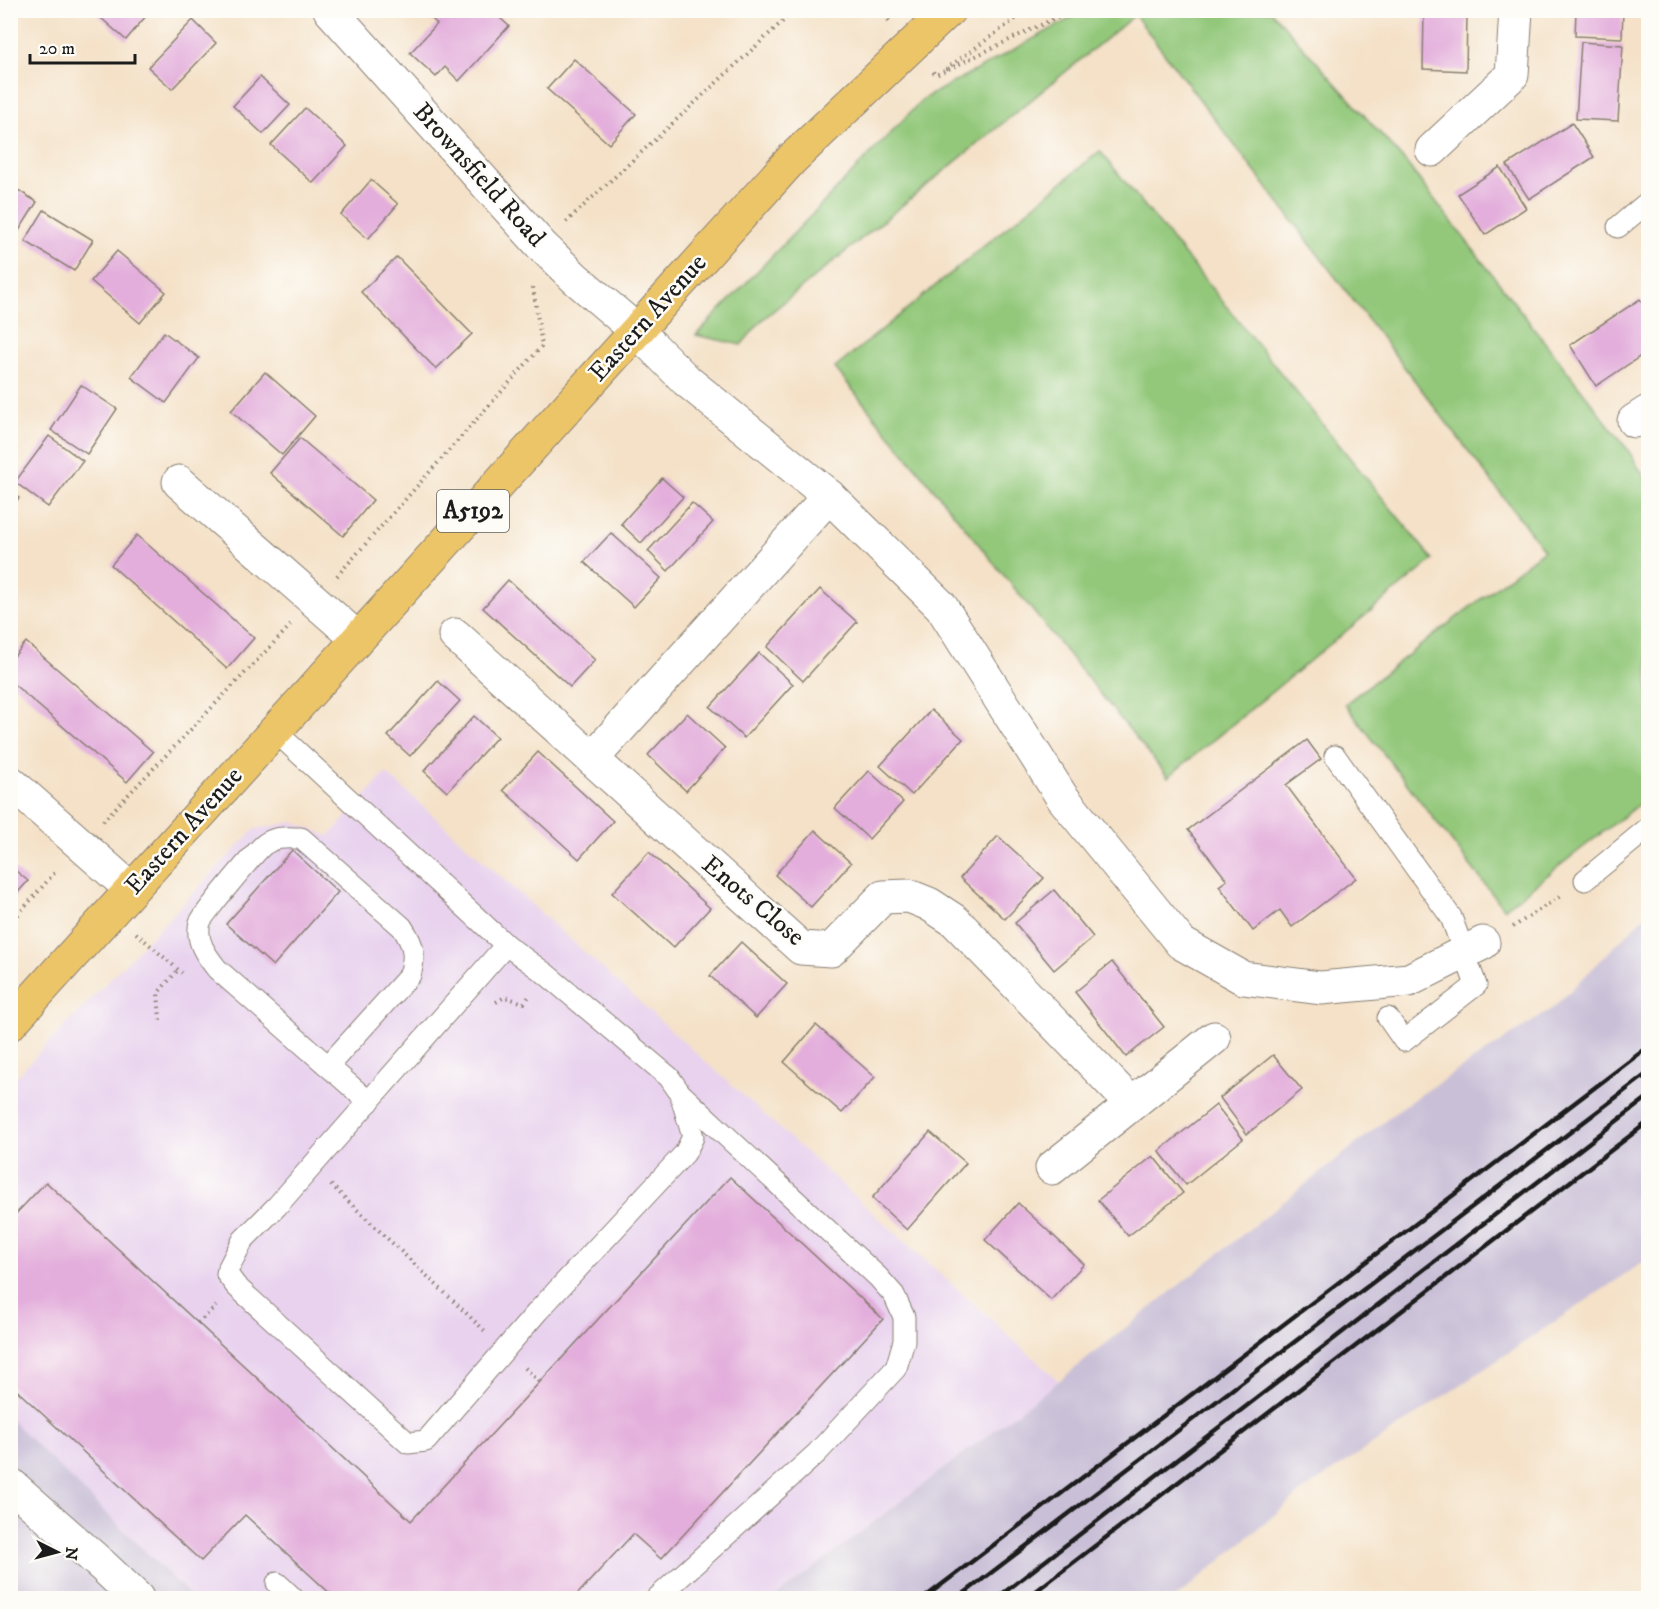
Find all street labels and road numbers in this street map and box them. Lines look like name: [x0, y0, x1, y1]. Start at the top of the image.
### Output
street label: Brownsfield Road: [405, 96, 553, 254]
street label: Eastern Avenue: [582, 247, 714, 389]
road number: A5192: [437, 490, 509, 532]
street label: Eastern Avenue: [118, 760, 250, 902]
street label: Enots Close: [695, 848, 811, 954]

